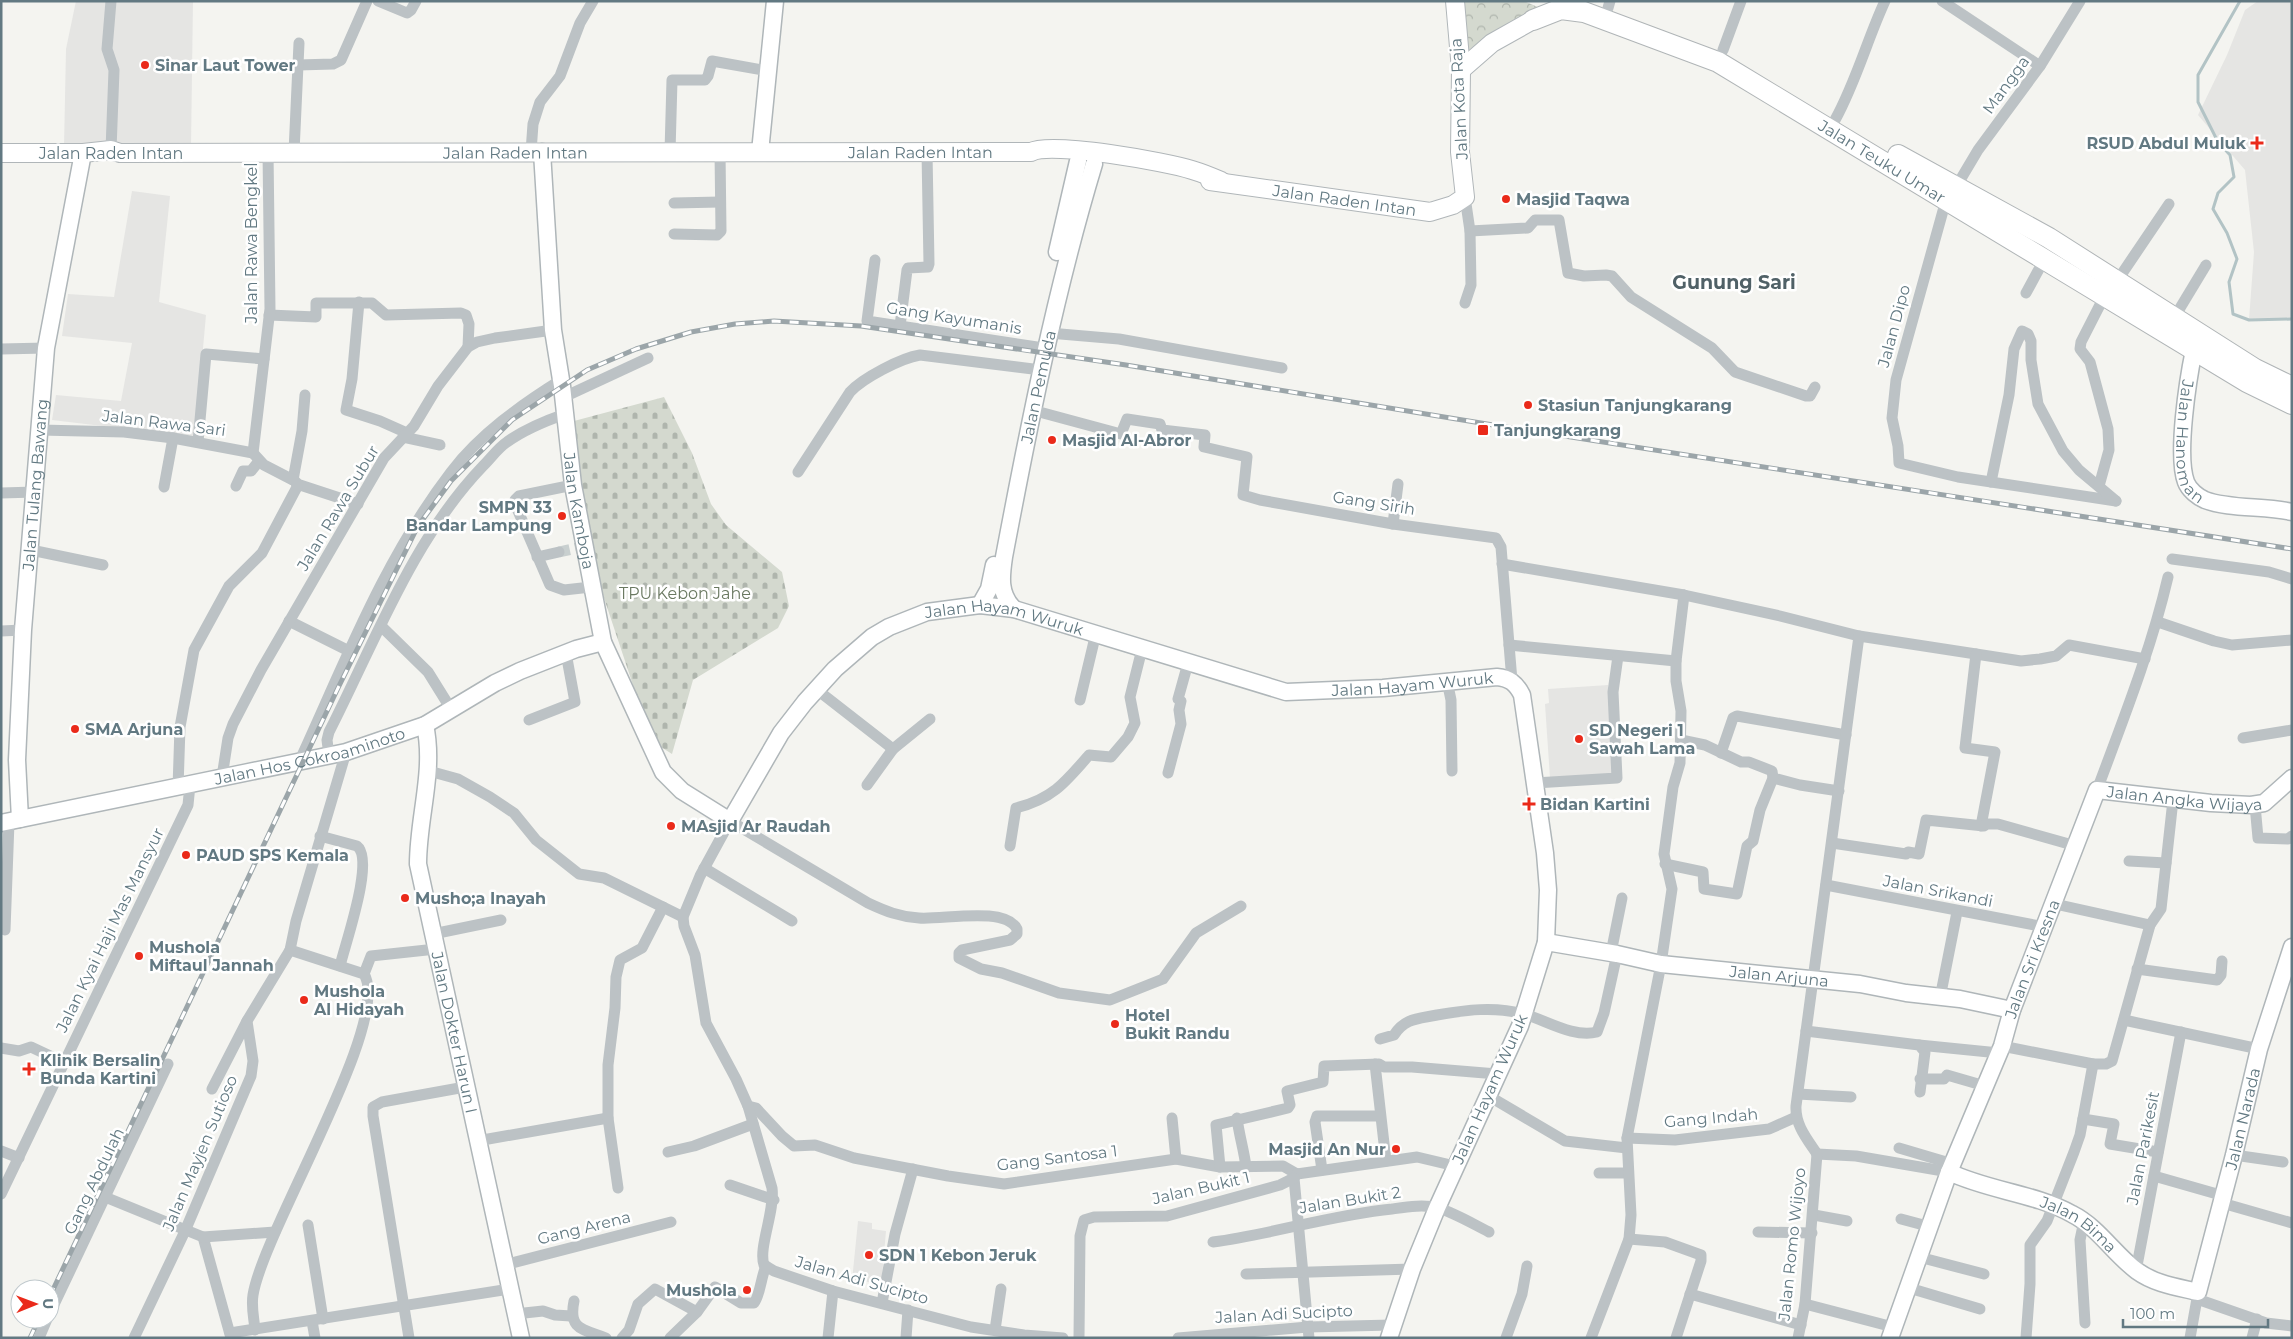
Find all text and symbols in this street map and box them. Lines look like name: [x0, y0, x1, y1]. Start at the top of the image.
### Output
street label: Jalan Kota Raja: [1446, 38, 1472, 161]
street label: Mangga: [1979, 52, 2033, 118]
place label: Sinar Laut Tower: [155, 56, 296, 75]
marker: Sinar Laut Tower: [139, 59, 151, 71]
street label: Jalan Teuku Umar: [1814, 115, 1949, 207]
place label: RSUD Abdul Muluk: [2086, 134, 2247, 153]
marker: RSUD Abdul Muluk: [2250, 136, 2264, 150]
street label: Jalan Raden Intan: [442, 143, 588, 162]
street label: Jalan Raden Intan: [847, 143, 993, 162]
street label: Jalan Raden Intan: [38, 144, 183, 163]
street label: Jalan Rawa Bengkel: [242, 162, 261, 325]
street label: Jalan Raden Intan: [1271, 180, 1418, 219]
place label: Masjid Taqwa: [1516, 190, 1630, 209]
marker: Masjid Taqwa: [1500, 193, 1512, 205]
district label: Gunung Sari: [1672, 271, 1796, 294]
street label: Jalan Dipo: [1874, 283, 1914, 370]
street label: Gang Kayumanis: [885, 298, 1023, 338]
street label: Jalan Pemuda: [1017, 328, 1060, 446]
street label: Jalan Hanoman: [2173, 378, 2208, 507]
place label: Stasiun Tanjungkarang: [1538, 396, 1732, 415]
street label: Jalan Tulang Bawang: [18, 398, 51, 572]
marker: Stasiun Tanjungkarang: [1522, 399, 1534, 411]
street label: Jalan Rawa Sari: [100, 406, 227, 440]
place label: Tanjungkarang: [1494, 421, 1621, 440]
marker: Tanjungkarang: [1476, 423, 1490, 437]
place label: Masjid Al-Abror: [1062, 431, 1191, 450]
marker: Masjid Al-Abror: [1046, 434, 1058, 446]
street label: Jalan Rawa Subur: [293, 442, 383, 575]
street label: Jalan Kamboja: [560, 450, 598, 571]
street label: Gang Sirih: [1331, 487, 1417, 519]
place label: SMPN 33 Bandar Lampung: [406, 498, 552, 535]
marker: SMPN 33 Bandar Lampung: [556, 510, 568, 522]
park label: TPU Kebon Jahe: [619, 584, 751, 603]
street label: Jalan Hayam Wuruk: [922, 595, 1086, 639]
street label: Jalan Hayam Wuruk: [1330, 668, 1495, 700]
place label: SMA Arjuna: [85, 720, 183, 739]
place label: SD Negeri 1 Sawah Lama: [1589, 721, 1695, 758]
marker: SMA Arjuna: [69, 723, 81, 735]
street label: Jalan Hos Cokroaminoto: [212, 723, 407, 789]
marker: SD Negeri 1 Sawah Lama: [1573, 733, 1585, 745]
street label: Jalan Angka Wijaya: [2105, 782, 2263, 815]
place label: Bidan Kartini: [1540, 795, 1650, 814]
marker: Bidan Kartini: [1522, 797, 1536, 811]
place label: MAsjid Ar Raudah: [681, 817, 831, 836]
marker: MAsjid Ar Raudah: [665, 820, 677, 832]
street label: Jalan Kyai Haji Mas Mansyur: [52, 825, 168, 1036]
place label: PAUD SPS Kemala: [196, 846, 349, 865]
marker: PAUD SPS Kemala: [180, 849, 192, 861]
street label: Jalan Srikandi: [1880, 871, 1995, 911]
place label: Musho;a Inayah: [415, 889, 546, 908]
marker: Musho;a Inayah: [399, 892, 411, 904]
street label: Jalan Sri Kresna: [2000, 897, 2063, 1022]
place label: Mushola Miftaul Jannah: [149, 938, 274, 975]
street label: Jalan Dokter Harun I: [428, 949, 481, 1115]
marker: Mushola Miftaul Jannah: [133, 950, 145, 962]
street label: Jalan Arjuna: [1728, 961, 1830, 990]
place label: Mushola Al Hidayah: [313, 982, 404, 1019]
marker: Mushola Al Hidayah: [298, 994, 310, 1006]
place label: Hotel Bukit Randu: [1125, 1006, 1230, 1043]
street label: Jalan Hayam Wuruk: [1448, 1011, 1532, 1168]
marker: Hotel Bukit Randu: [1109, 1018, 1121, 1030]
place label: Klinik Bersalin Bunda Kartini: [40, 1051, 161, 1088]
marker: Klinik Bersalin Bunda Kartini: [22, 1062, 36, 1076]
street label: Jalan Narada: [2221, 1066, 2264, 1173]
street label: Jalan Mayjen Sutioso: [158, 1072, 241, 1235]
street label: Jalan Parikesit: [2123, 1089, 2163, 1207]
street label: Gang Indah: [1663, 1104, 1759, 1132]
street label: Gang Abdulah: [60, 1125, 128, 1237]
place label: Masjid An Nur: [1268, 1140, 1386, 1159]
street label: Gang Santosa 1: [996, 1141, 1118, 1175]
marker: Masjid An Nur: [1390, 1143, 1402, 1155]
street label: Jalan Romo Wijoyo: [1774, 1167, 1809, 1322]
street label: Jalan Bukit 1: [1150, 1168, 1251, 1209]
street label: Jalan Bukit 2: [1297, 1183, 1402, 1218]
street label: Jalan Bima: [2037, 1191, 2121, 1256]
street label: Gang Arena: [535, 1207, 633, 1249]
place label: SDN 1 Kebon Jeruk: [879, 1246, 1037, 1265]
marker: SDN 1 Kebon Jeruk: [863, 1249, 875, 1261]
street label: Jalan Adi Sucipto: [792, 1252, 931, 1308]
north arrow: [10, 1279, 60, 1329]
place label: Mushola: [666, 1281, 737, 1300]
marker: Mushola: [741, 1284, 753, 1296]
scale bar: [2123, 1296, 2268, 1328]
text: U: [39, 1298, 57, 1309]
street label: Jalan Adi Sucipto: [1214, 1301, 1353, 1327]
text: 100 m: [2130, 1304, 2175, 1323]

